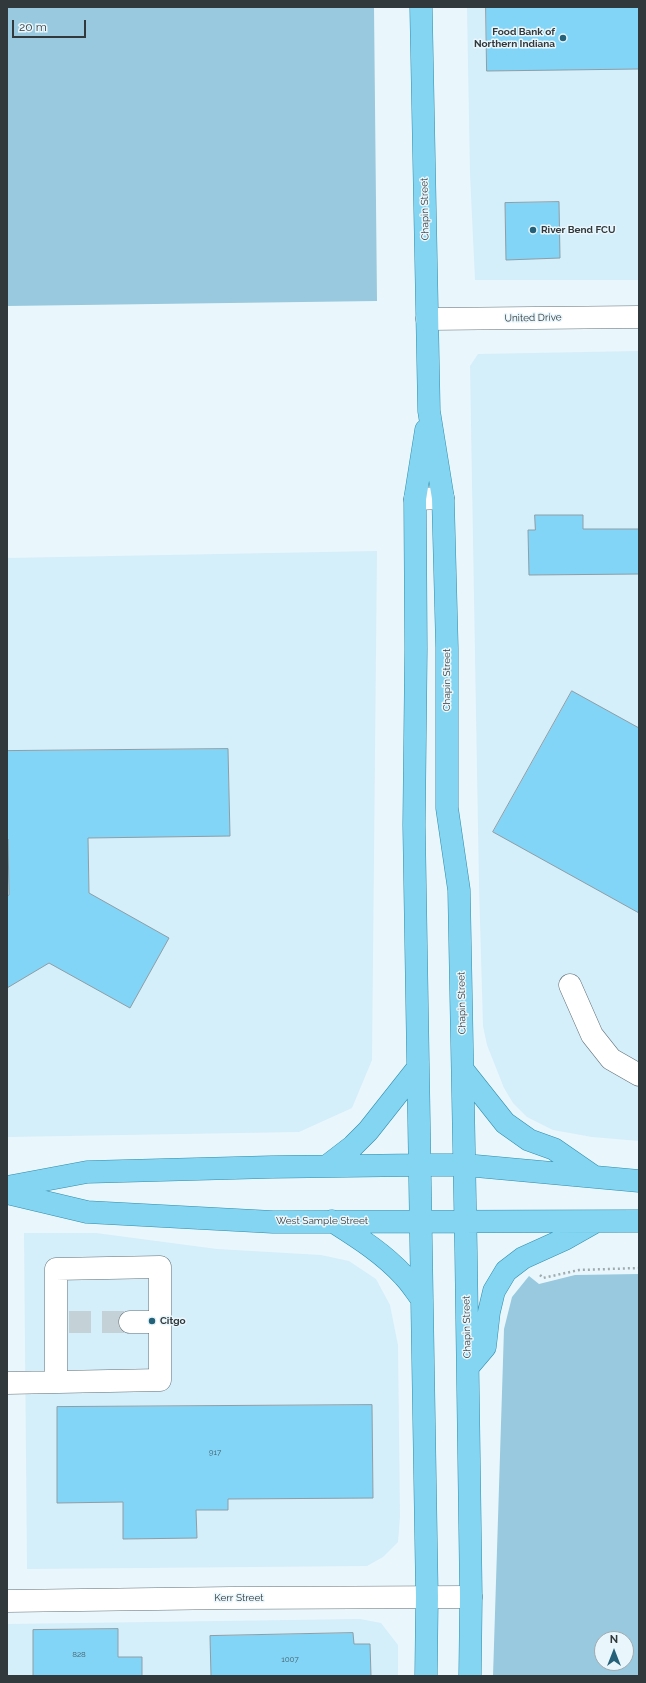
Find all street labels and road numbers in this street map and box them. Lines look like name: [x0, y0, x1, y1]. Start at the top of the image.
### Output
street label: Chapin Street: [418, 178, 432, 240]
street label: United Drive: [504, 312, 562, 324]
street label: Chapin Street: [441, 649, 453, 711]
street label: Chapin Street: [455, 972, 469, 1034]
street label: West Sample Street: [276, 1215, 368, 1227]
street label: Chapin Street: [460, 1296, 474, 1358]
street label: Kerr Street: [214, 1592, 264, 1604]

